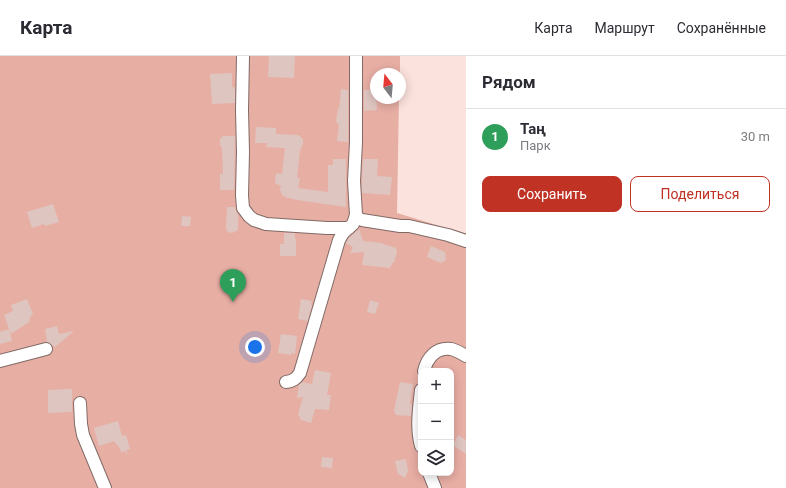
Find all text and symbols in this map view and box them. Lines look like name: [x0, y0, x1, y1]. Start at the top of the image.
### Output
text: Карта: [20, 16, 72, 39]
text: Карта: [534, 20, 573, 36]
text: Маршрут: [595, 20, 655, 36]
text: Сохранённые: [677, 20, 766, 36]
north arrow: [370, 68, 406, 104]
text: Рядом: [482, 72, 536, 92]
text: Таң: [520, 120, 546, 138]
text: 1: [491, 129, 499, 144]
text: 30 m: [741, 129, 770, 144]
text: Парк: [520, 138, 551, 153]
button: Сохранить: [482, 176, 622, 212]
button: Поделиться: [630, 176, 770, 212]
pin: 1: [220, 269, 246, 302]
your location: [245, 337, 265, 357]
map controls: [418, 368, 454, 476]
button: +: [418, 368, 454, 404]
button: −: [418, 404, 454, 440]
button: layers: [418, 440, 454, 476]

